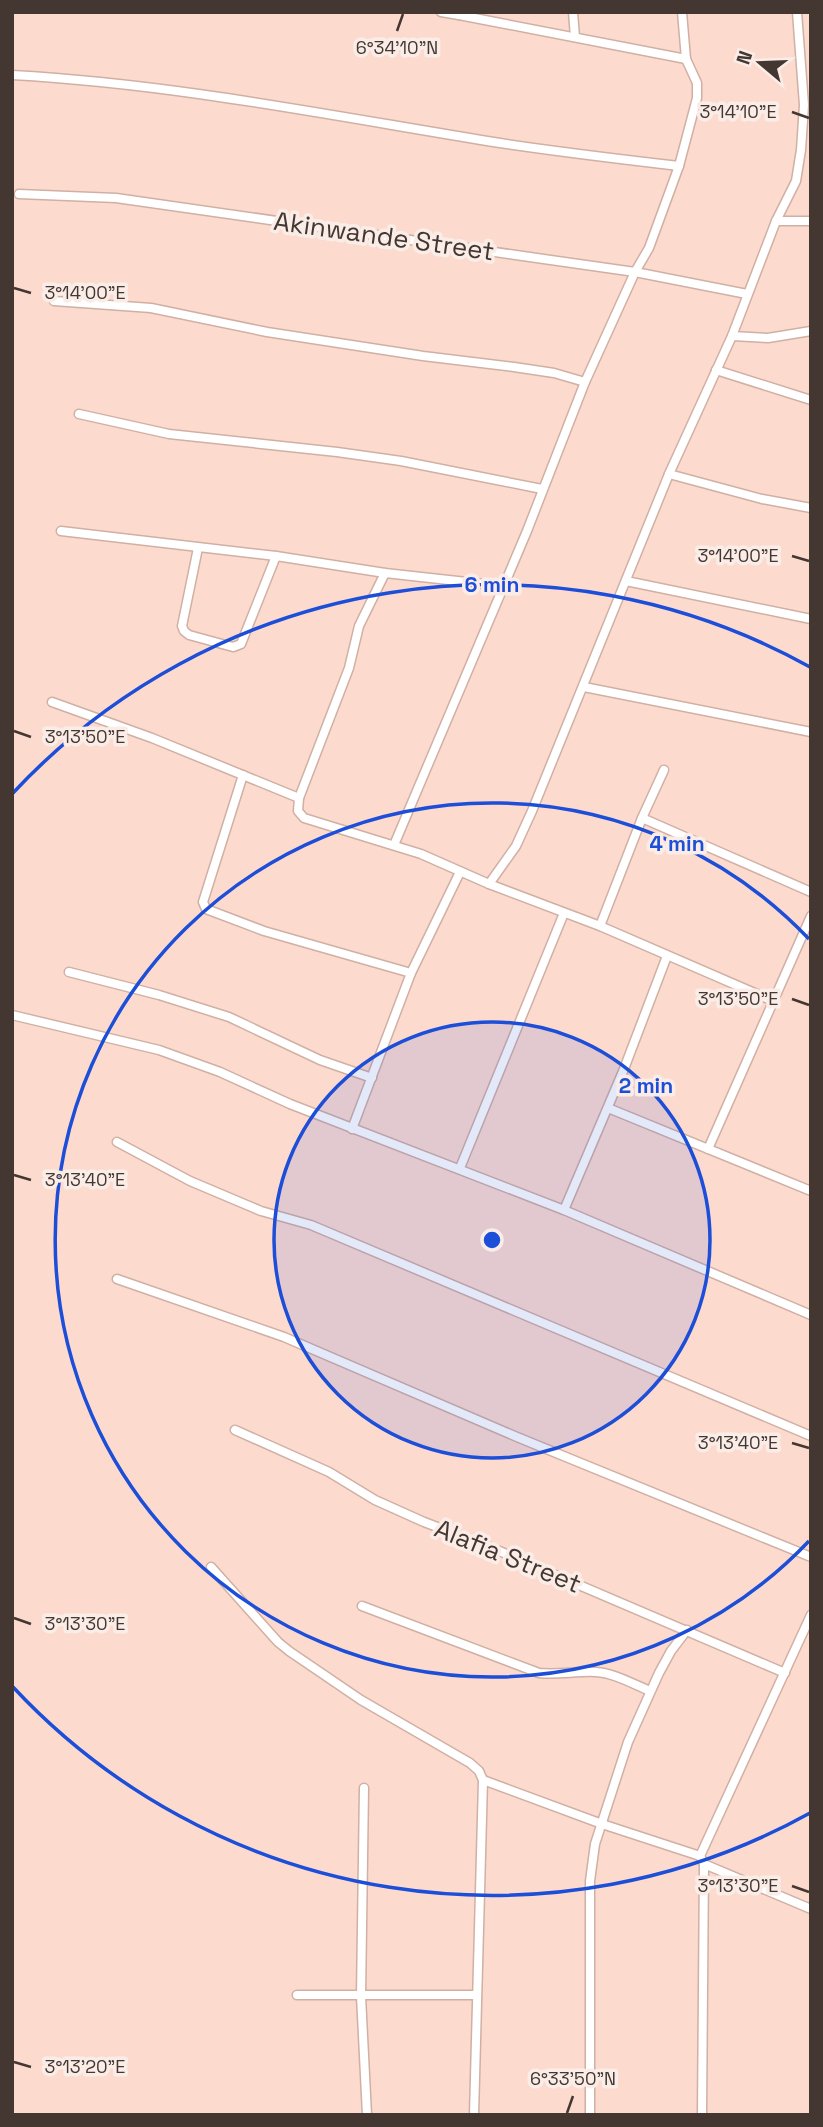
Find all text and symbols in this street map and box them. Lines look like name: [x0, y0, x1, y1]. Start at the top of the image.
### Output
north arrow: [725, 28, 795, 98]
text: 6°34'10"N: [356, 36, 438, 59]
text: N: [731, 48, 758, 68]
text: 3°14'10"E: [699, 100, 777, 123]
street label: Akinwande Street: [272, 204, 496, 268]
text: 3°14'00"E: [44, 281, 126, 304]
text: 3°14'00"E: [697, 544, 779, 567]
text: 6 min: [465, 571, 519, 598]
text: 3°13'50"E: [45, 725, 125, 748]
text: 4 min: [649, 830, 705, 857]
text: 3°13'50"E: [698, 987, 778, 1010]
text: 2 min: [619, 1072, 673, 1099]
text: 3°13'40"E: [45, 1168, 125, 1191]
centre of rings: [480, 1228, 504, 1252]
text: 3°13'40"E: [698, 1431, 778, 1454]
street label: Alafia Street: [430, 1511, 586, 1601]
text: 3°13'30"E: [45, 1612, 125, 1635]
text: 3°13'30"E: [698, 1874, 778, 1897]
text: 3°13'20"E: [45, 2055, 125, 2078]
text: 6°33'50"N: [530, 2067, 616, 2090]

